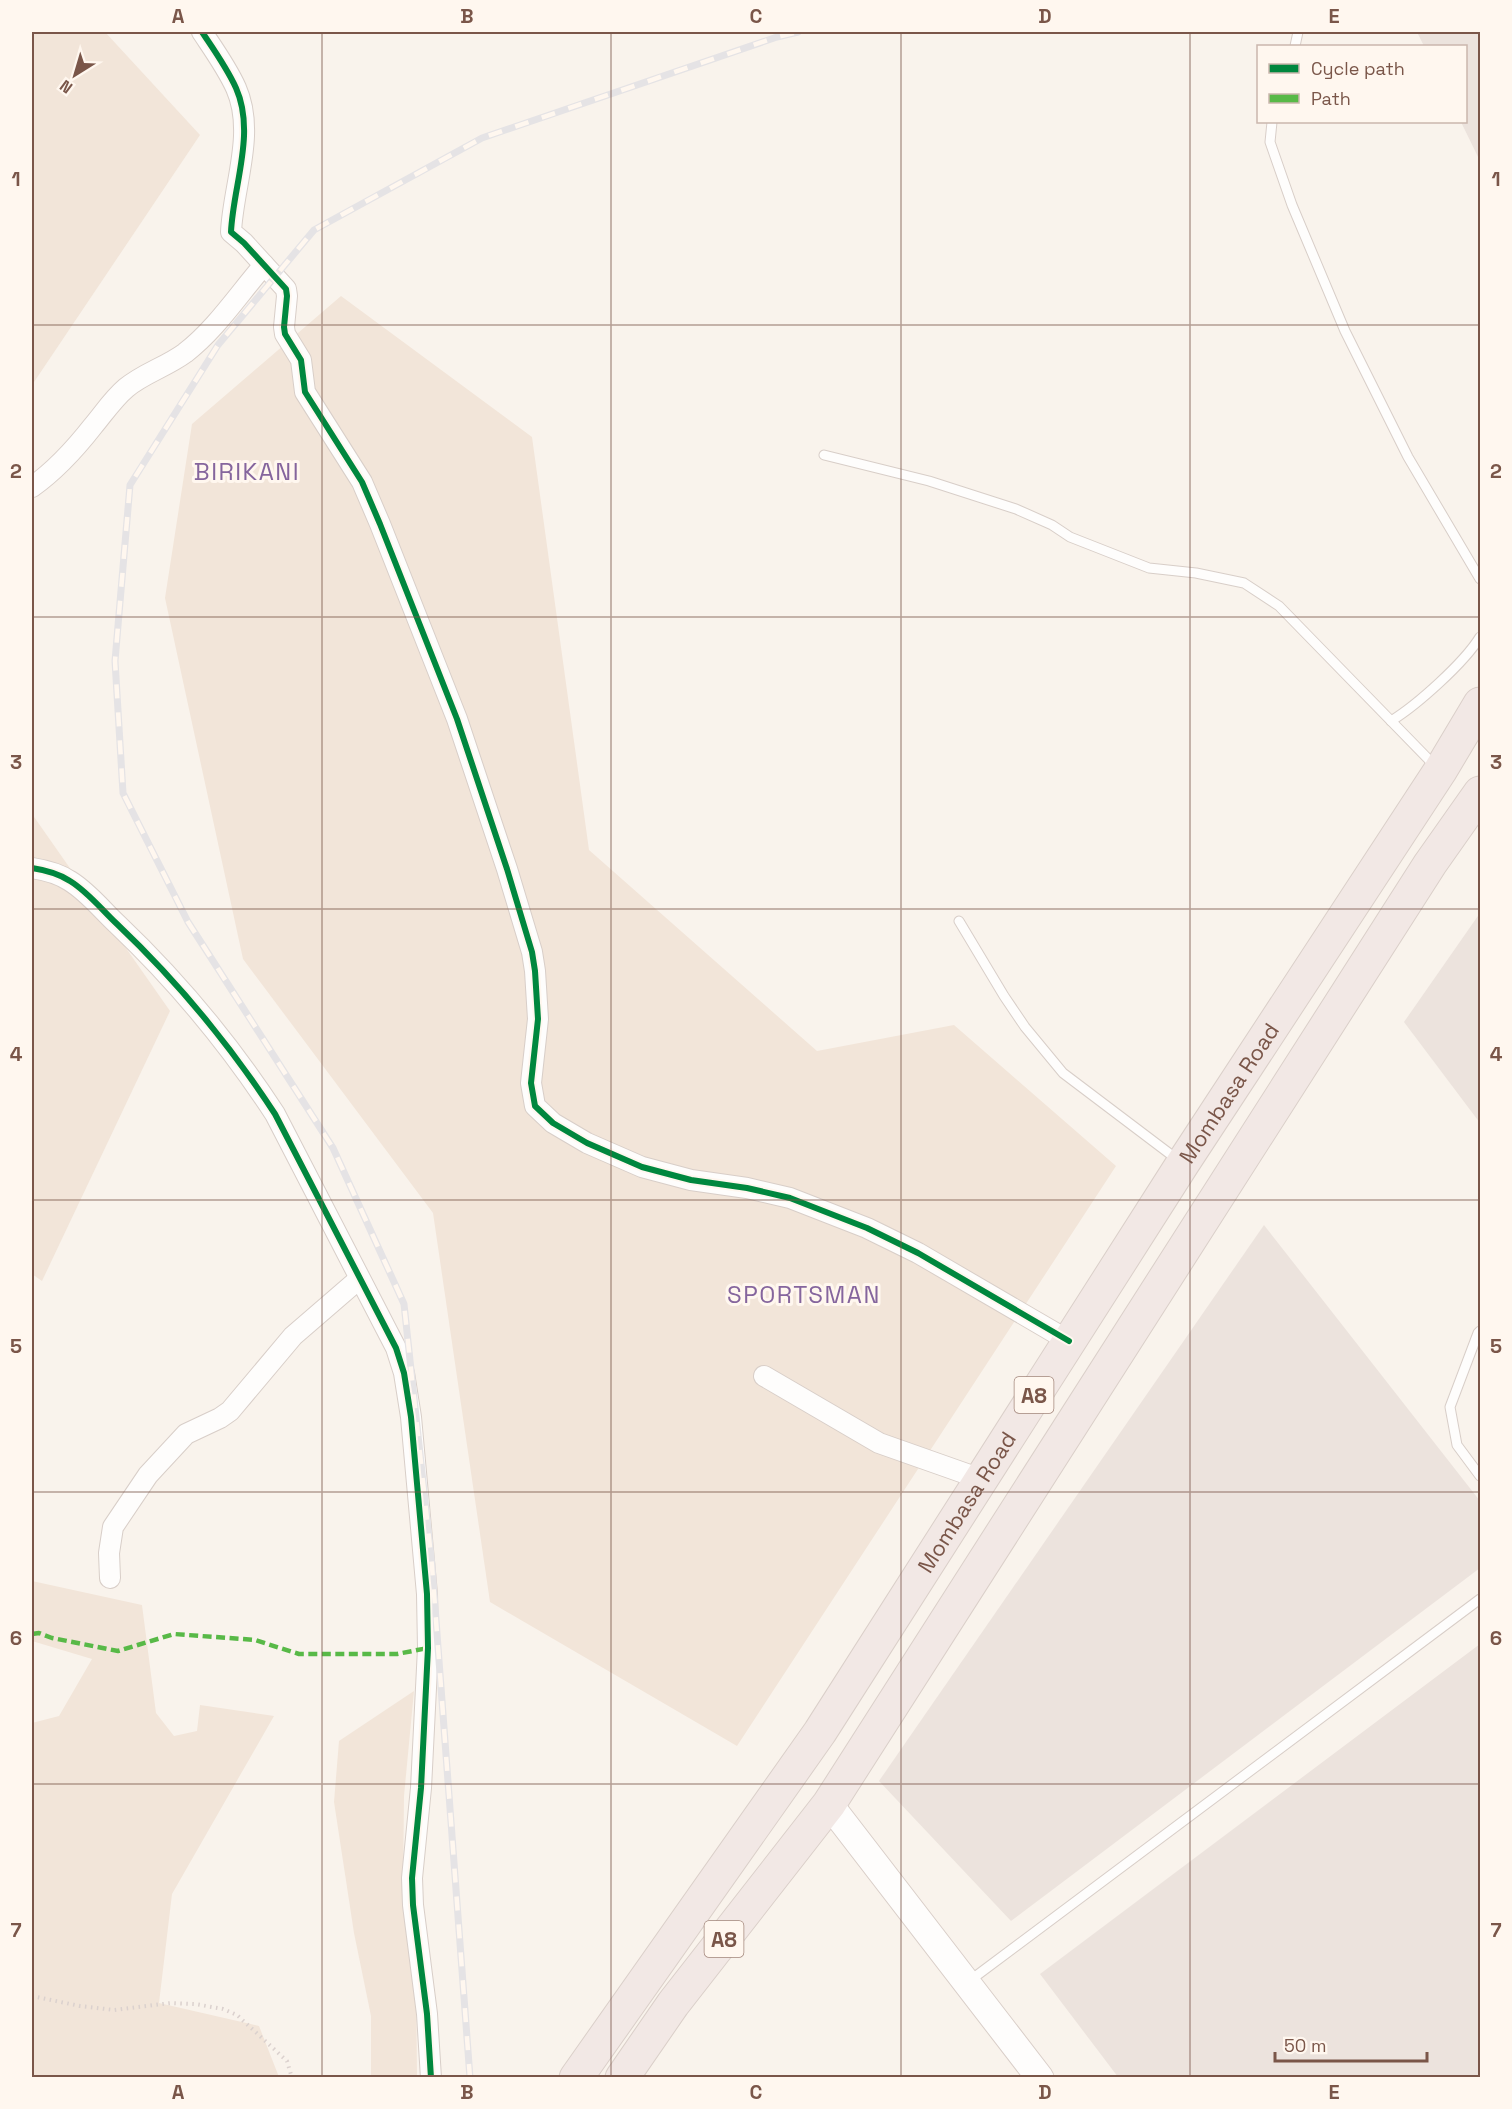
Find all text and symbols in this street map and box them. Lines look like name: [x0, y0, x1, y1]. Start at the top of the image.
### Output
text: A: [172, 3, 185, 29]
text: B: [460, 3, 474, 29]
text: C: [750, 3, 763, 29]
text: D: [1038, 3, 1052, 29]
text: E: [1328, 3, 1340, 29]
north arrow: [45, 45, 105, 105]
legend: [1257, 45, 1467, 123]
text: Cycle path: [1311, 57, 1405, 80]
text: N: [56, 75, 77, 98]
text: Path: [1311, 87, 1351, 110]
text: 1: [11, 166, 21, 192]
text: 1: [1491, 166, 1501, 192]
district label: BIRIKANI: [194, 456, 300, 487]
text: 2: [10, 458, 22, 484]
text: 2: [1490, 458, 1502, 484]
text: 3: [10, 749, 22, 775]
text: 3: [1490, 749, 1502, 775]
street label: Mombasa Road: [1173, 1018, 1285, 1168]
text: 4: [10, 1041, 23, 1067]
text: 4: [1490, 1041, 1503, 1067]
district label: SPORTSMAN: [727, 1279, 881, 1310]
text: 5: [10, 1333, 22, 1359]
text: 5: [1490, 1333, 1502, 1359]
road number: A8: [1014, 1377, 1054, 1413]
street label: Mombasa Road: [911, 1426, 1022, 1578]
text: 6: [10, 1625, 22, 1651]
text: 6: [1490, 1625, 1502, 1651]
text: 7: [10, 1917, 22, 1943]
text: 7: [1490, 1917, 1502, 1943]
road number: A8: [704, 1921, 744, 1957]
scale bar: [1275, 2025, 1426, 2063]
text: 50 m: [1284, 2034, 1326, 2057]
text: A: [172, 2079, 185, 2105]
text: B: [460, 2079, 474, 2105]
text: C: [750, 2079, 763, 2105]
text: D: [1038, 2079, 1052, 2105]
text: E: [1328, 2079, 1340, 2105]

